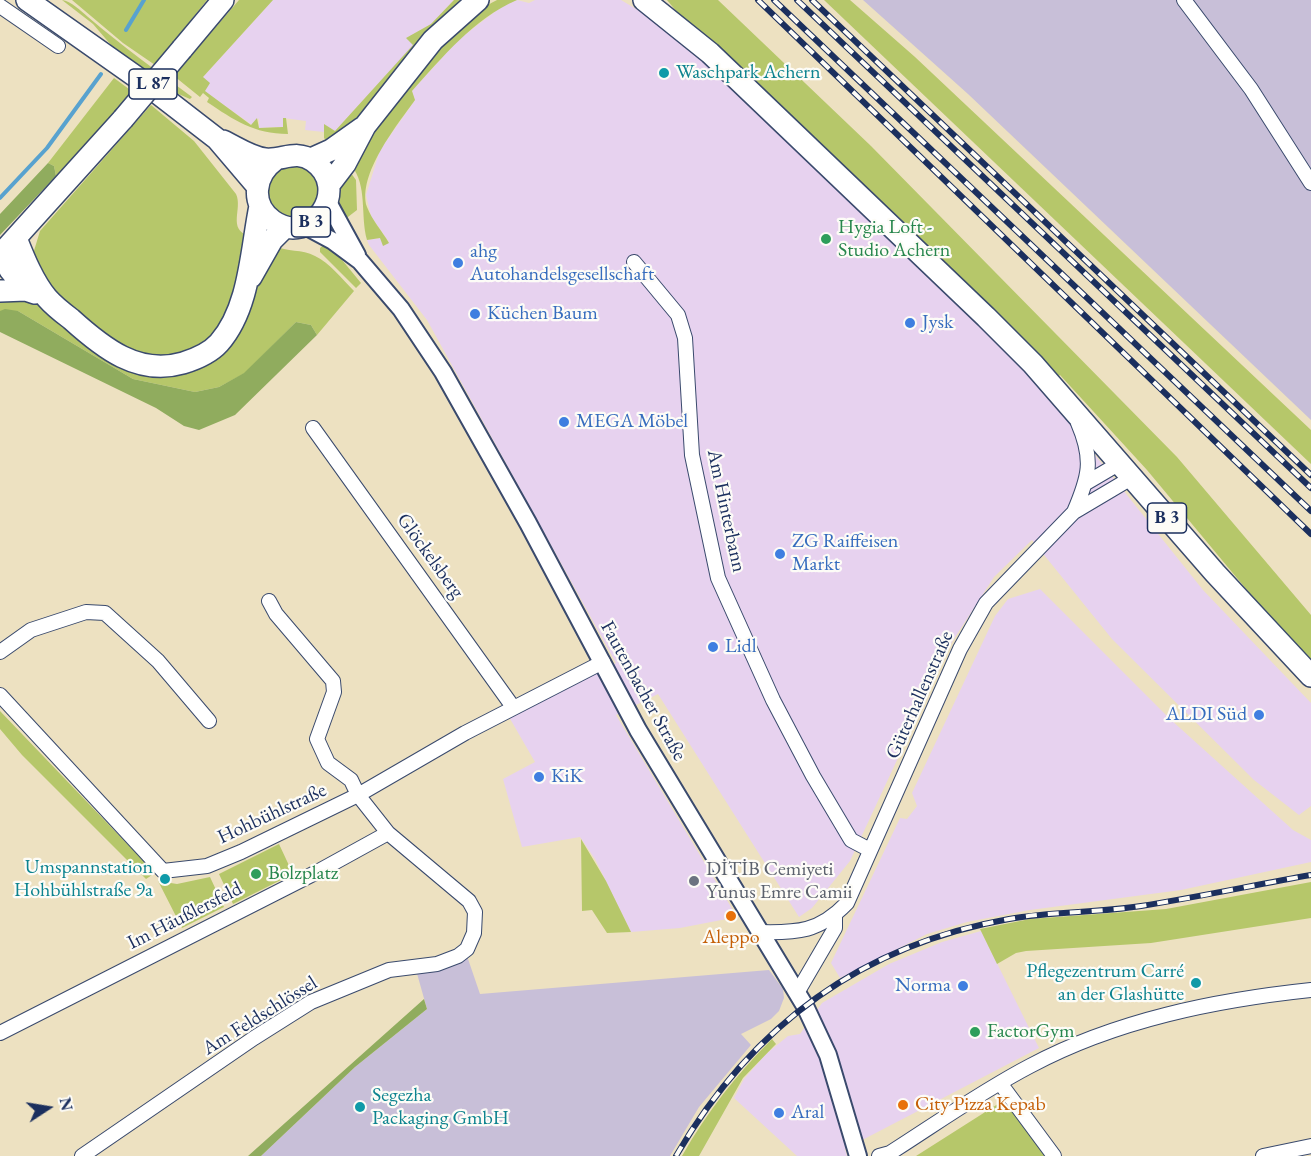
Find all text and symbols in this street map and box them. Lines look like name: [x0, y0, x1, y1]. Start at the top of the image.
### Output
place label: Waschpark Achern: [676, 61, 821, 85]
marker: Waschpark Achern: [657, 66, 671, 80]
road number: L 87: [129, 69, 177, 99]
road number: B 3: [292, 207, 330, 237]
place label: Hygia Loft - Studio Achern: [838, 216, 950, 263]
marker: Hygia Loft - Studio Achern: [819, 232, 833, 246]
place label: ahg Autohandelsgesellschaft: [470, 240, 654, 287]
marker: ahg Autohandelsgesellschaft: [451, 256, 465, 270]
place label: Küchen Baum: [487, 302, 598, 326]
marker: Küchen Baum: [468, 307, 482, 321]
place label: Jysk: [922, 311, 953, 335]
marker: Jysk: [903, 316, 917, 330]
place label: MEGA Möbel: [576, 410, 688, 434]
marker: MEGA Möbel: [557, 415, 571, 429]
street label: Am Hinterbann: [701, 447, 751, 575]
road number: B 3: [1148, 503, 1186, 533]
street label: Glöckelsberg: [391, 509, 469, 603]
place label: ZG Raiffeisen Markt: [792, 530, 898, 577]
marker: ZG Raiffeisen Markt: [773, 547, 787, 561]
street label: Fautenbacher Straße: [595, 617, 691, 765]
street label: Güterhallenstraße: [881, 627, 959, 763]
place label: Lidl: [725, 635, 756, 659]
marker: Lidl: [706, 640, 720, 654]
place label: ALDI Süd: [1166, 703, 1247, 727]
marker: ALDI Süd: [1252, 708, 1266, 722]
place label: KiK: [551, 765, 583, 789]
marker: KiK: [532, 770, 546, 784]
street label: Hohbühlstraße: [214, 778, 330, 850]
place label: Umspannstation Hohbühlstraße 9a: [14, 856, 153, 903]
place label: DİTİB Cemiyeti Yunus Emre Camii: [706, 858, 853, 905]
place label: Bolzplatz: [268, 862, 338, 886]
marker: Bolzplatz: [249, 867, 263, 881]
marker: Umspannstation Hohbühlstraße 9a: [158, 872, 172, 886]
marker: DİTİB Cemiyeti Yunus Emre Camii: [687, 874, 701, 888]
street label: Im Häußlersfeld: [124, 877, 246, 955]
marker: Aleppo: [724, 909, 738, 923]
place label: Aleppo: [702, 926, 760, 950]
place label: Pflegezentrum Carré an der Glashütte: [1026, 960, 1184, 1007]
street label: Am Feldschlössel: [198, 971, 322, 1061]
place label: Norma: [895, 974, 951, 998]
marker: Pflegezentrum Carré an der Glashütte: [1189, 976, 1203, 990]
marker: Norma: [956, 979, 970, 993]
place label: FactorGym: [987, 1020, 1075, 1044]
marker: FactorGym: [968, 1025, 982, 1039]
north arrow: [18, 1078, 78, 1138]
place label: Segezha Packaging GmbH: [372, 1084, 509, 1131]
place label: City Pizza Kepab: [915, 1093, 1046, 1117]
text: N: [54, 1096, 78, 1113]
marker: City Pizza Kepab: [896, 1098, 910, 1112]
marker: Segezha Packaging GmbH: [353, 1100, 367, 1114]
place label: Aral: [791, 1101, 824, 1125]
marker: Aral: [772, 1106, 786, 1120]

